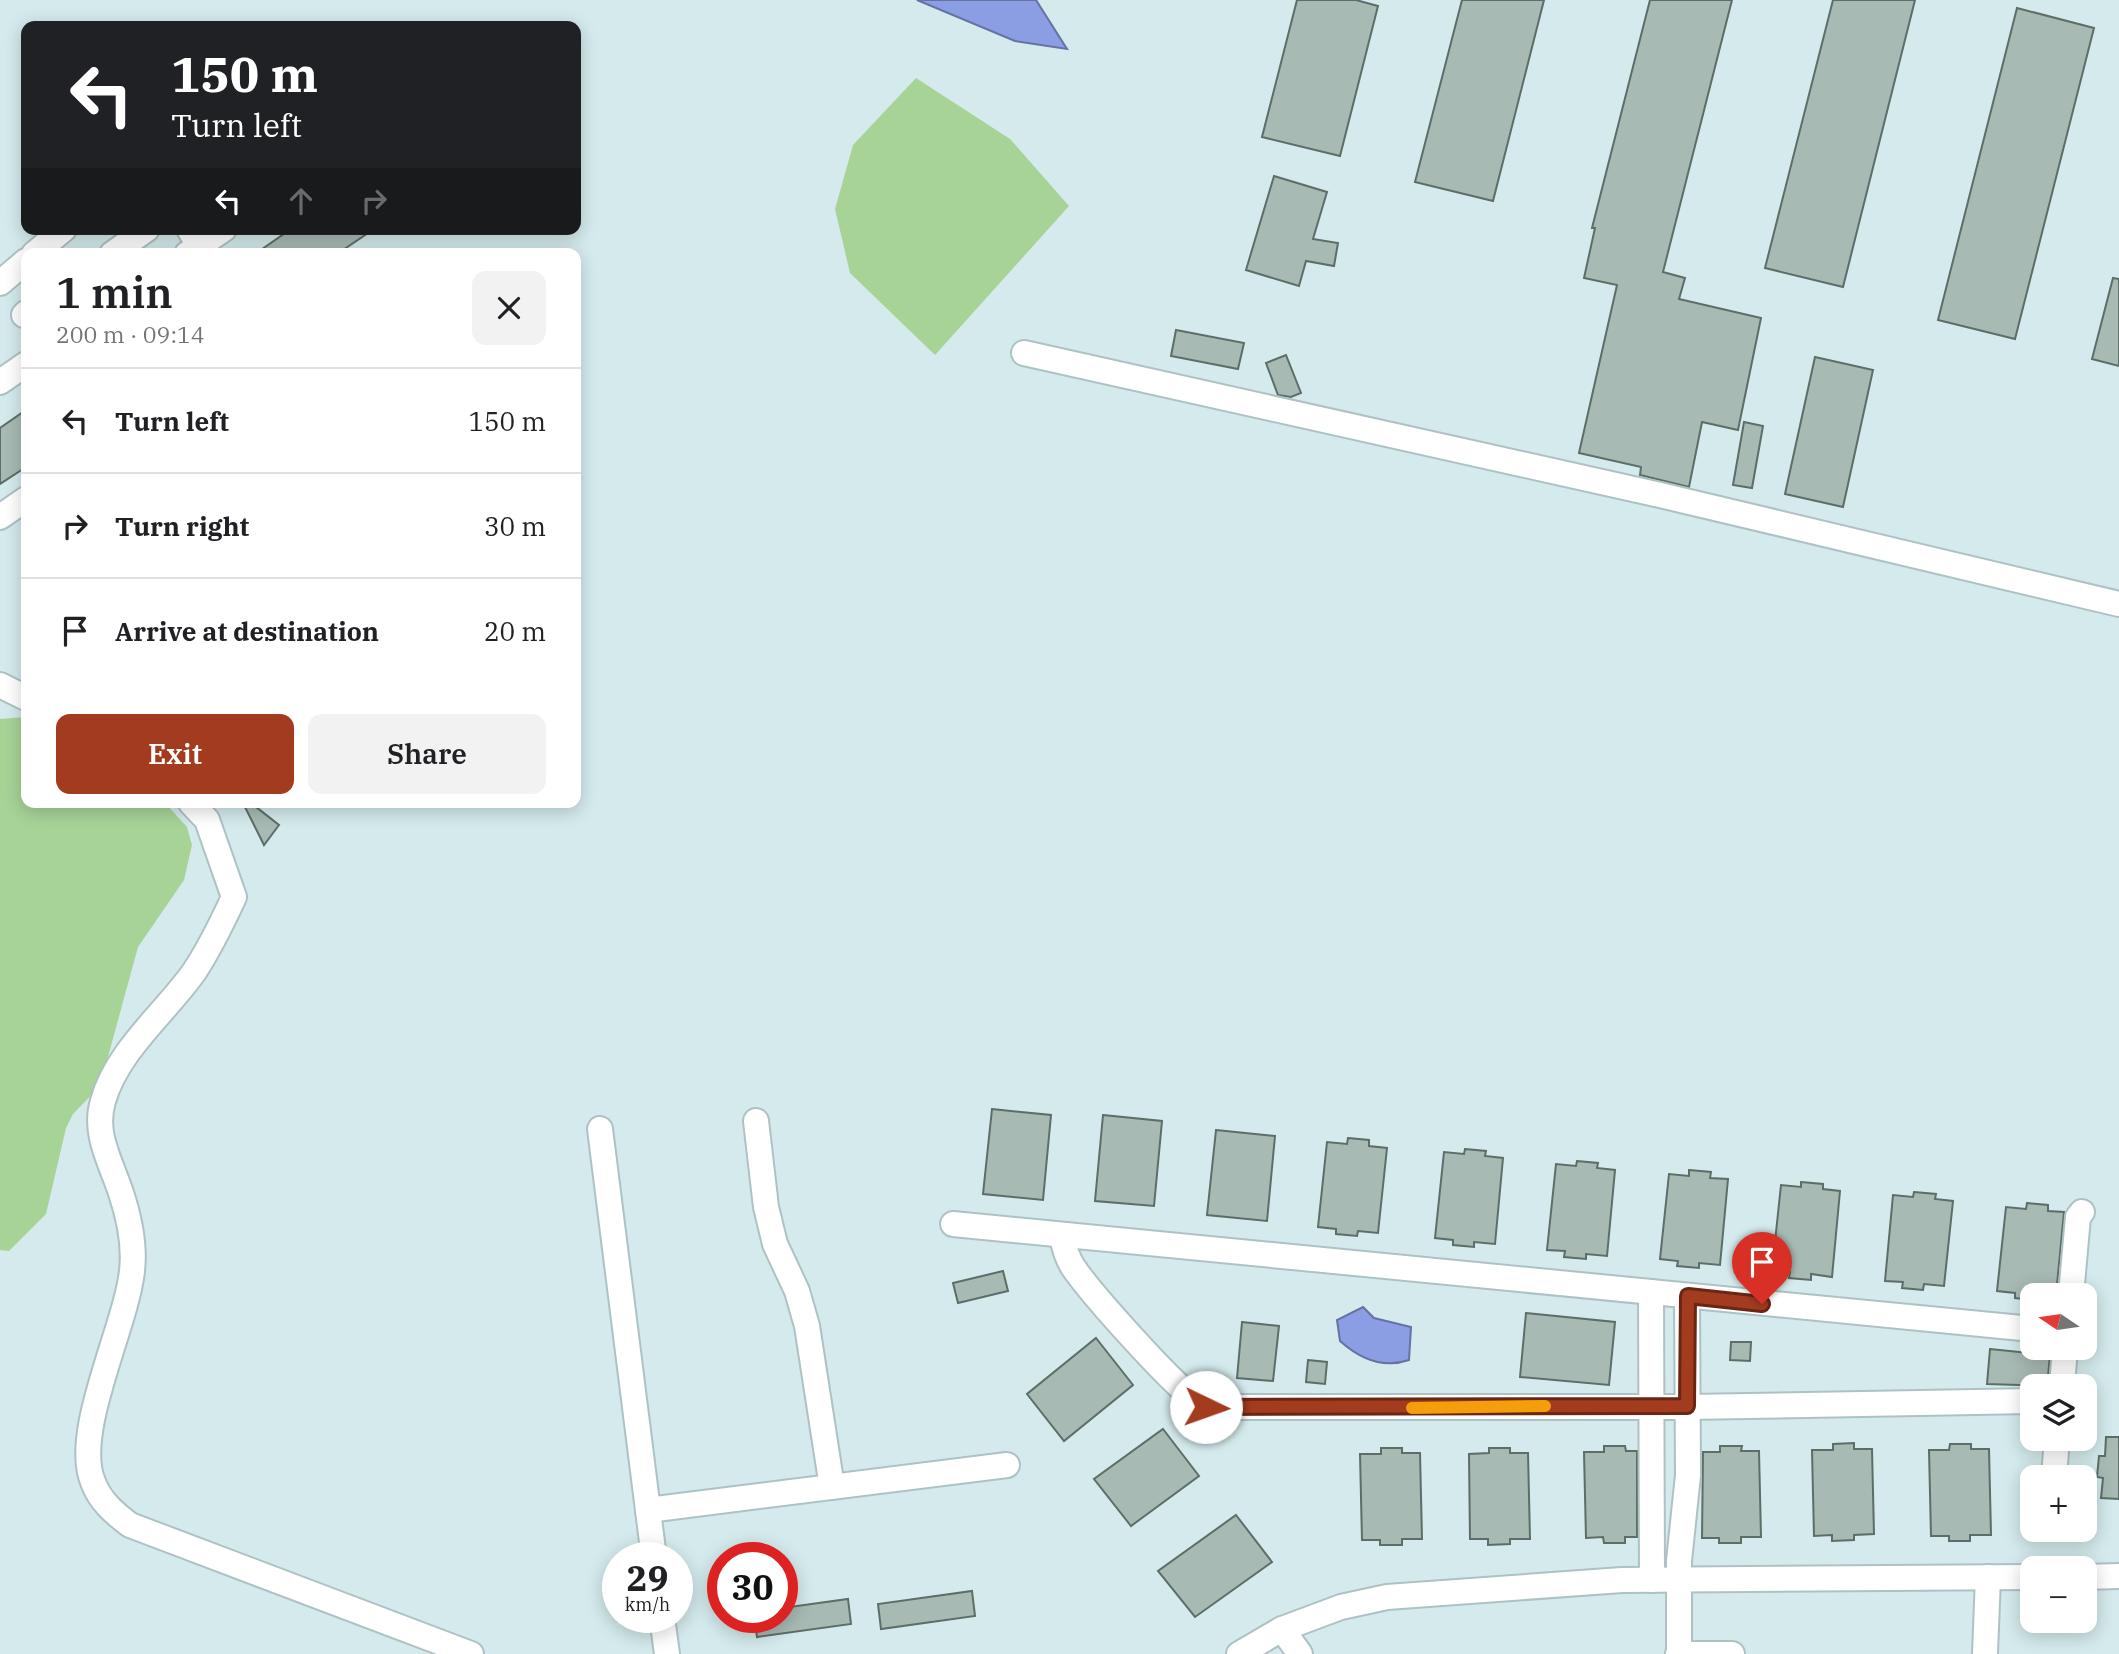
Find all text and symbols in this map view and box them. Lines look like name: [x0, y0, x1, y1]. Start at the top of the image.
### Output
text: 150 m: [171, 42, 318, 105]
icon: left: [56, 49, 147, 140]
text: Turn left: [171, 104, 302, 146]
icon: left: [209, 182, 247, 220]
icon: ahead: [282, 182, 320, 220]
icon: right: [355, 182, 393, 220]
text: 1 min: [56, 265, 173, 320]
button: close: [472, 271, 546, 345]
text: 200 m · 09:14: [56, 319, 205, 349]
icon: left: [56, 402, 94, 440]
text: Turn left: [115, 404, 229, 438]
text: 150 m: [468, 404, 546, 438]
icon: right: [56, 507, 94, 545]
text: Turn right: [115, 509, 249, 543]
text: 30 m: [484, 509, 546, 543]
icon: arrive: [56, 612, 94, 650]
text: Arrive at destination: [115, 614, 379, 648]
text: 20 m: [484, 614, 546, 648]
button: Exit: [56, 714, 294, 794]
button: Share: [308, 714, 546, 794]
pin: [1732, 1232, 1792, 1304]
icon: arrive: [1743, 1243, 1781, 1281]
north arrow: [2020, 1283, 2096, 1360]
map controls: [2020, 1283, 2097, 1633]
position arrow: [1169, 1370, 1243, 1444]
button: layers: [2020, 1374, 2097, 1451]
button: +: [2020, 1465, 2097, 1542]
speed limit sign: 30: [707, 1542, 798, 1633]
text: 29: [626, 1555, 669, 1601]
button: −: [2020, 1556, 2097, 1633]
text: km/h: [625, 1593, 670, 1616]

